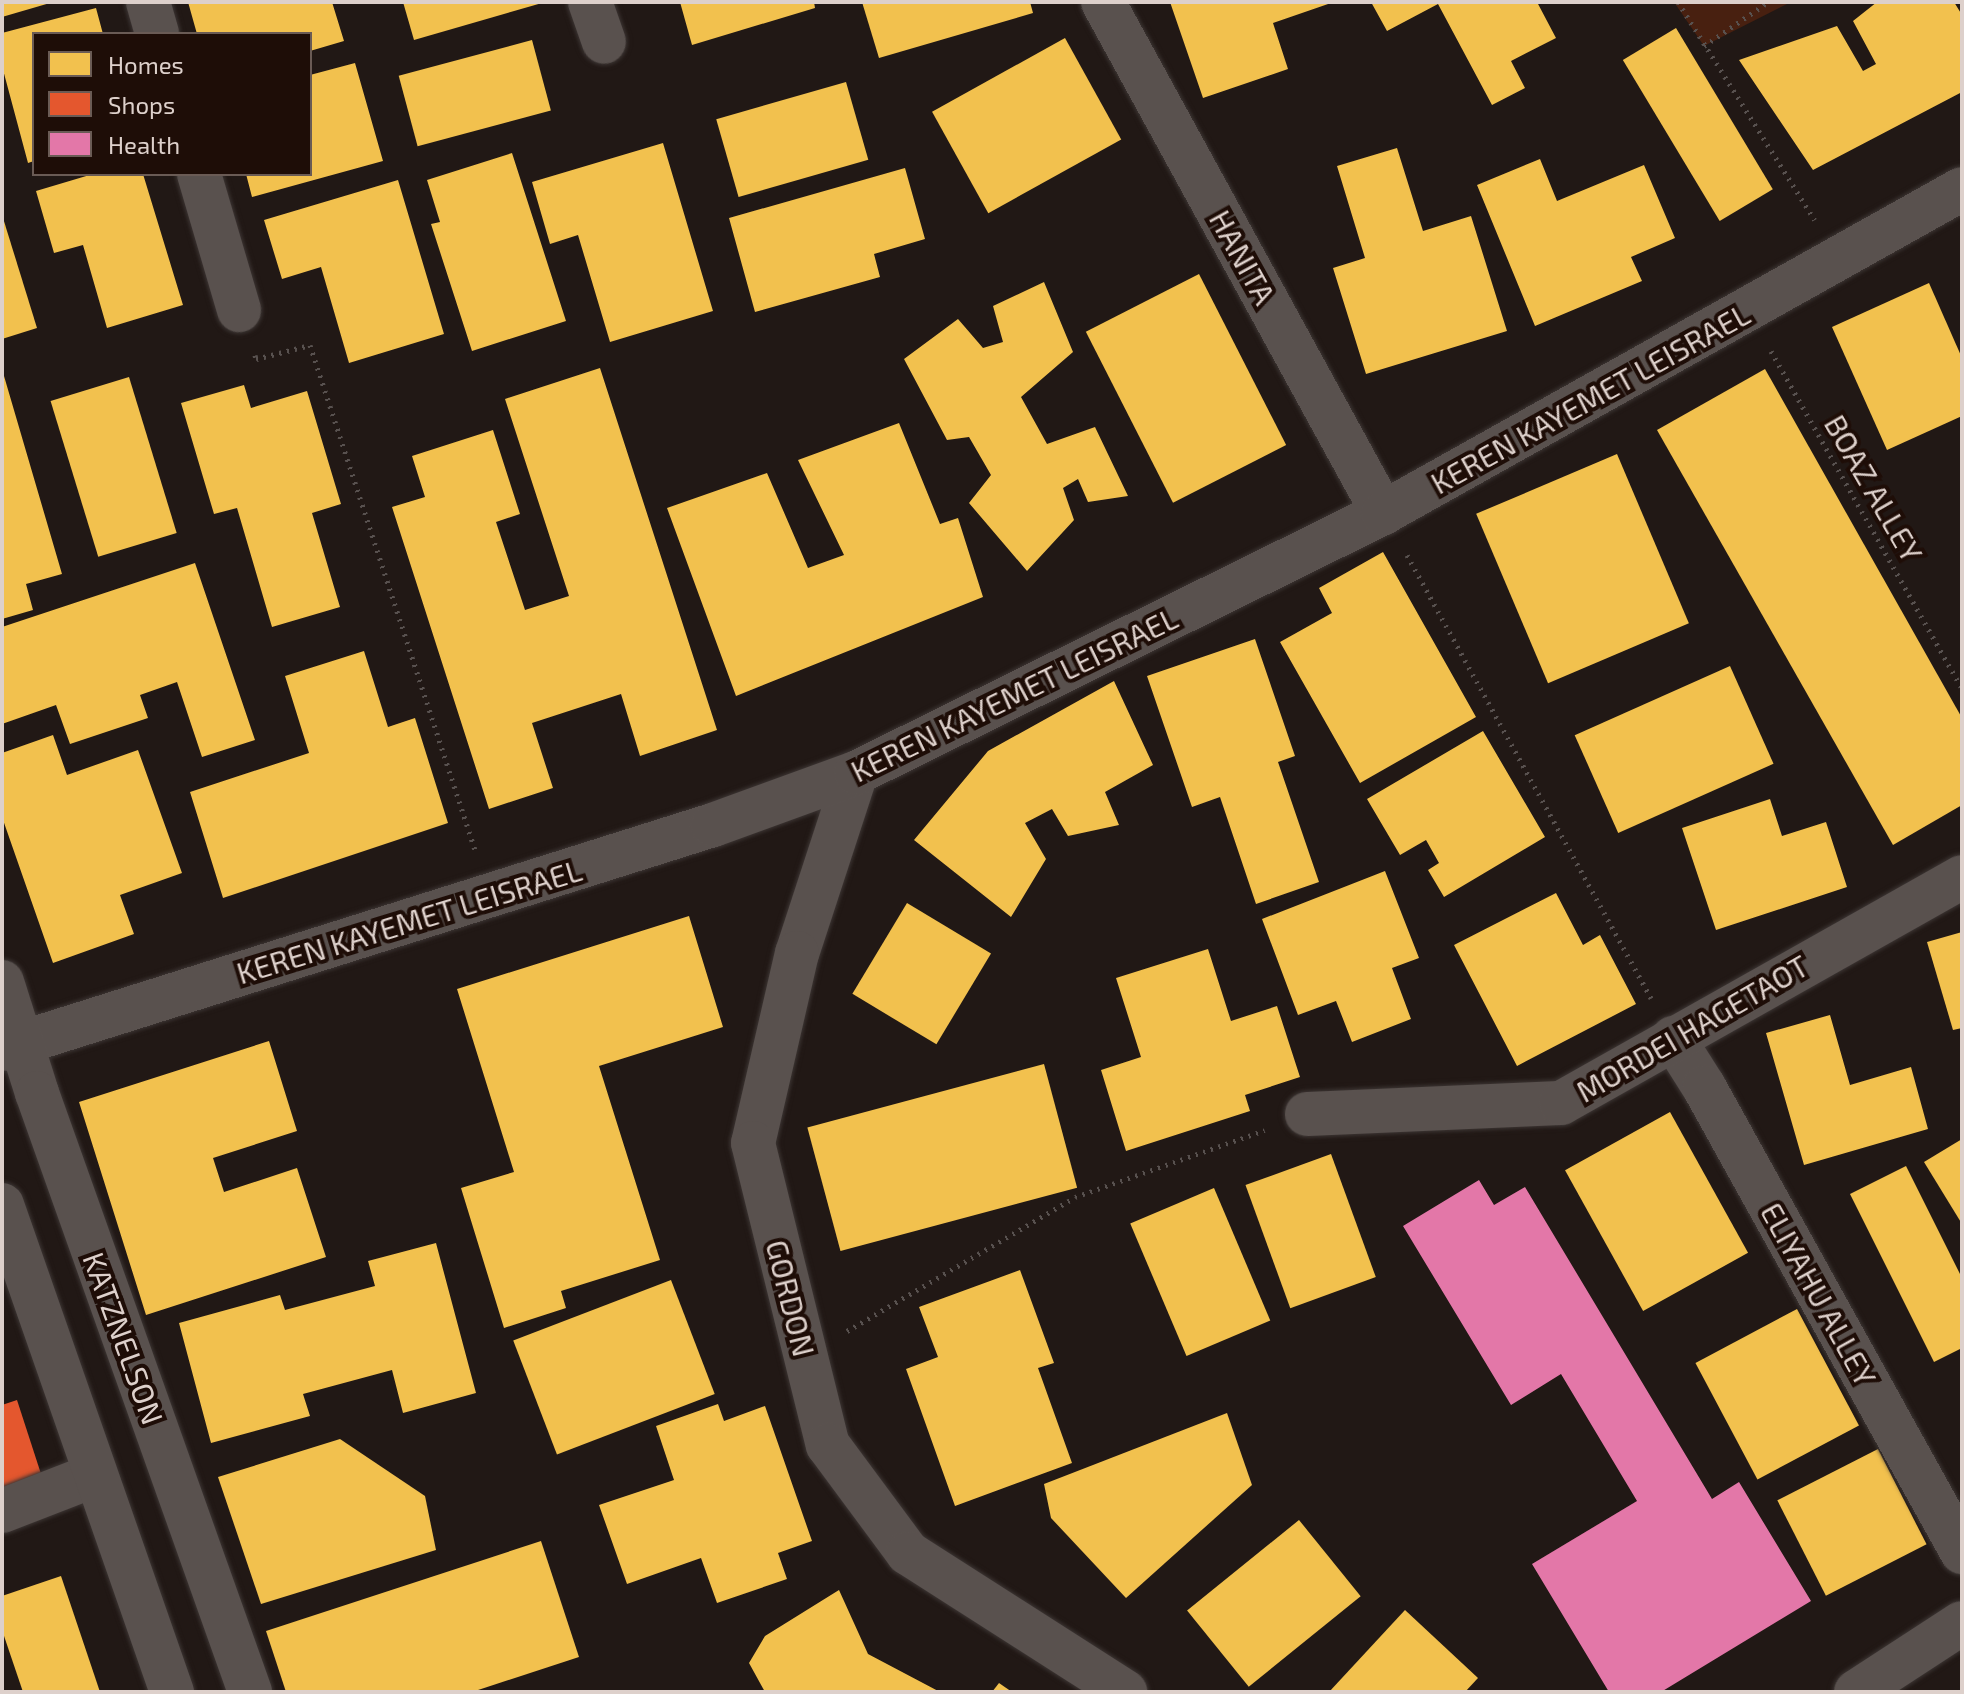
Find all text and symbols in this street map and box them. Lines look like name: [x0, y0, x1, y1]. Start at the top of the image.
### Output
legend: [32, 32, 312, 176]
text: Homes: [108, 50, 184, 79]
text: Shops: [108, 90, 175, 119]
text: Health: [108, 130, 180, 159]
street label: HANITA: [1203, 204, 1283, 310]
street label: KEREN KAYEMET LEISRAEL: [1424, 295, 1756, 501]
street label: BOAZ ALLEY: [1817, 408, 1931, 568]
street label: KEREN KAYEMET LEISRAEL: [845, 599, 1183, 789]
street label: KEREN KAYEMET LEISRAEL: [232, 851, 586, 991]
street label: MORDEI HAGETAOT: [1570, 947, 1814, 1109]
street label: ELIYAHU ALLEY: [1754, 1196, 1884, 1392]
street label: GORDON: [759, 1236, 823, 1360]
street label: KATZNELSON: [76, 1247, 172, 1429]

